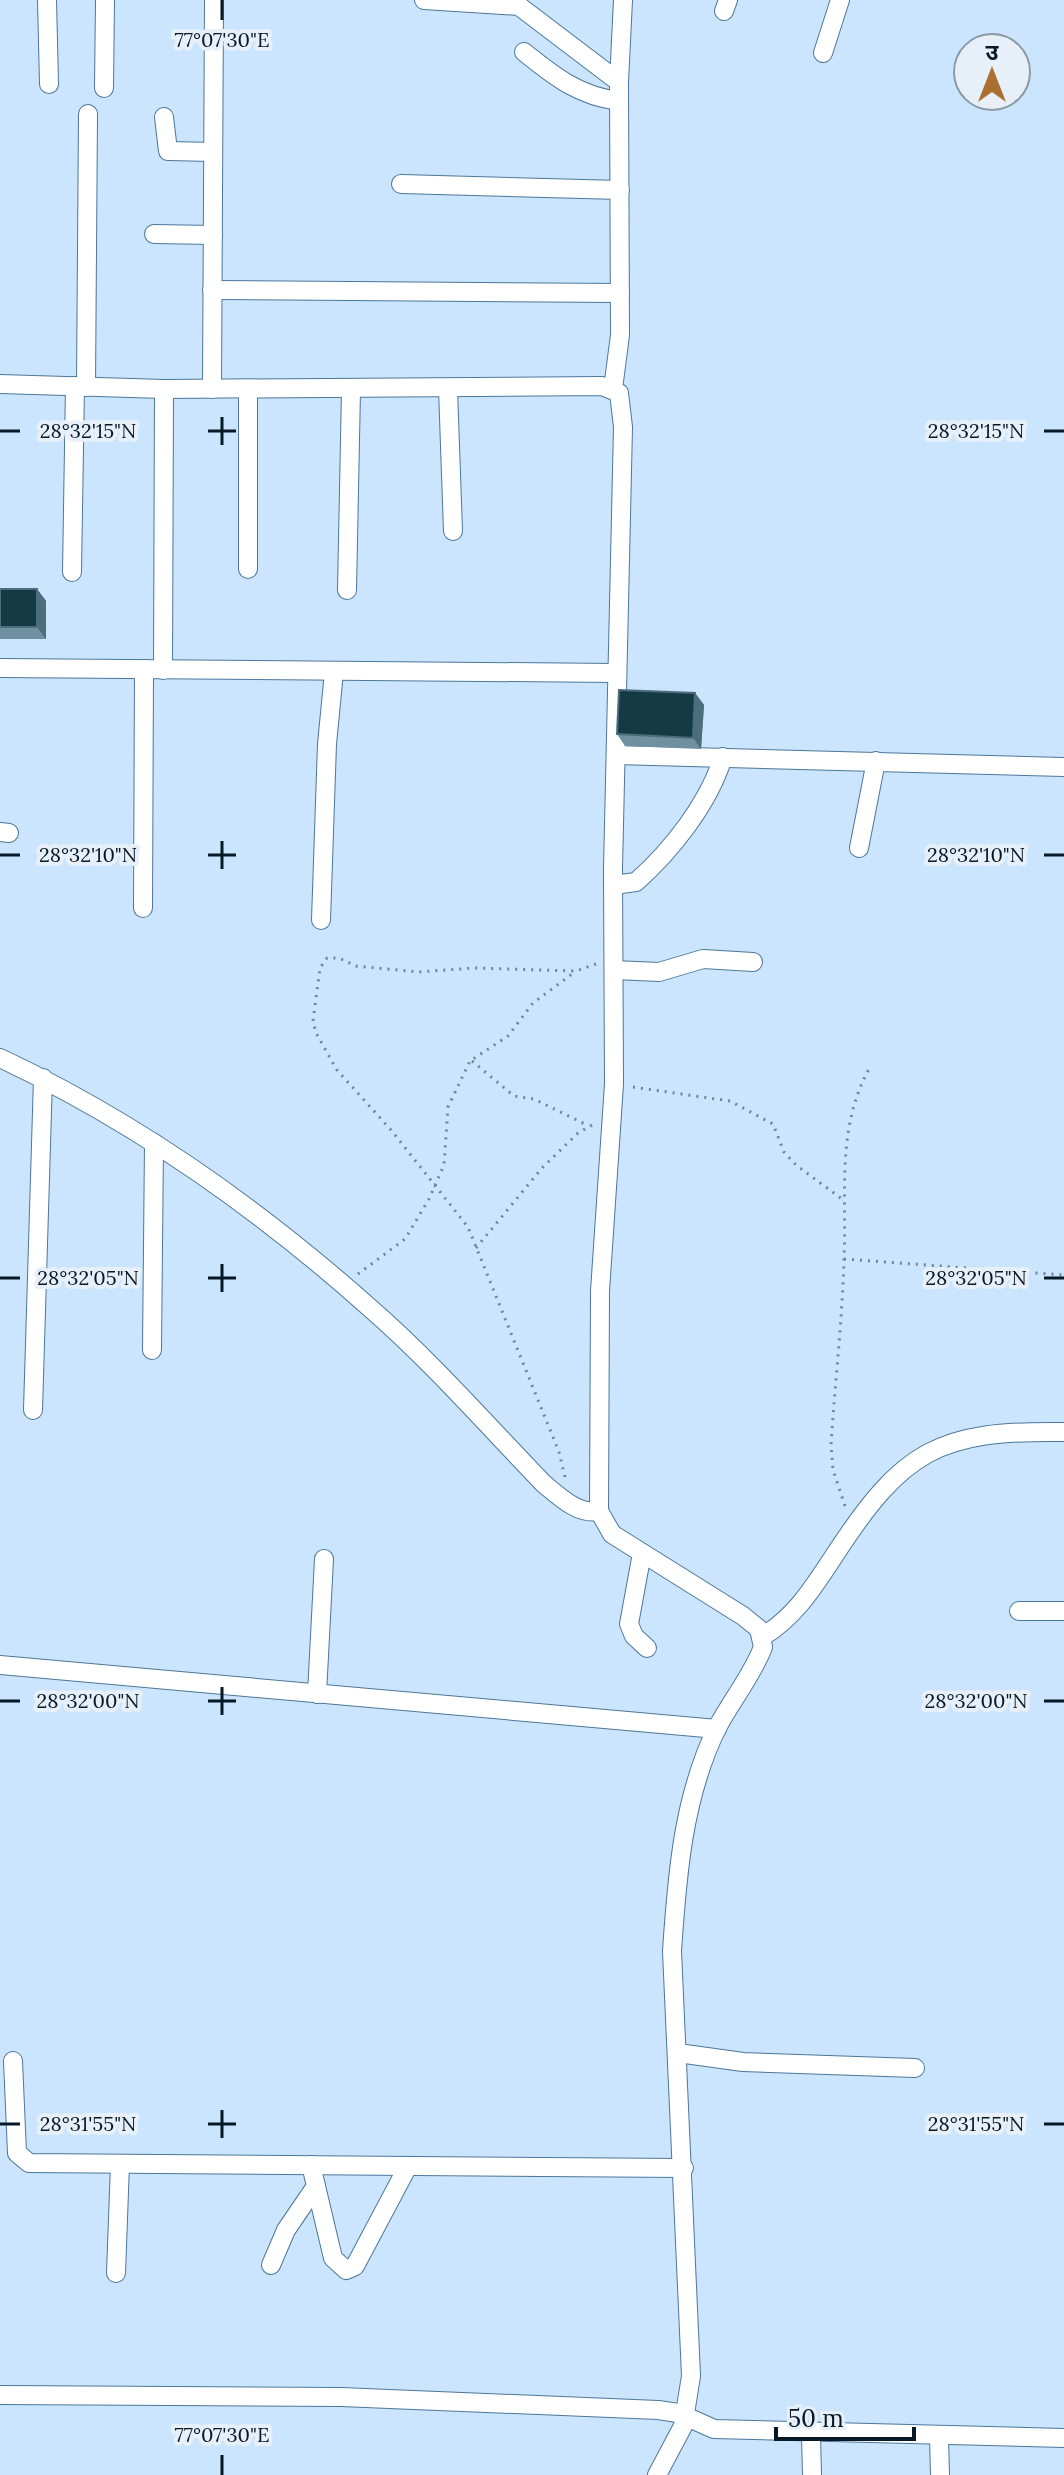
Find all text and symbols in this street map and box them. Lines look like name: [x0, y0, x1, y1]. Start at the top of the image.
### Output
text: 77°07'30"E: [175, 27, 269, 52]
north arrow: [952, 32, 1032, 112]
text: उ: [986, 38, 1000, 66]
text: 28°32'15"N: [40, 418, 136, 443]
text: 28°32'15"N: [928, 418, 1024, 443]
text: 28°32'10"N: [39, 842, 137, 867]
text: 28°32'10"N: [927, 842, 1025, 867]
text: 28°32'05"N: [37, 1265, 139, 1290]
text: 28°32'05"N: [925, 1265, 1027, 1290]
text: 28°32'00"N: [36, 1688, 140, 1713]
text: 28°32'00"N: [924, 1688, 1028, 1713]
text: 28°31'55"N: [40, 2111, 136, 2136]
text: 28°31'55"N: [928, 2111, 1024, 2136]
scale bar: [776, 2391, 914, 2441]
text: 50 m: [788, 2403, 844, 2434]
text: 77°07'30"E: [175, 2422, 269, 2447]

